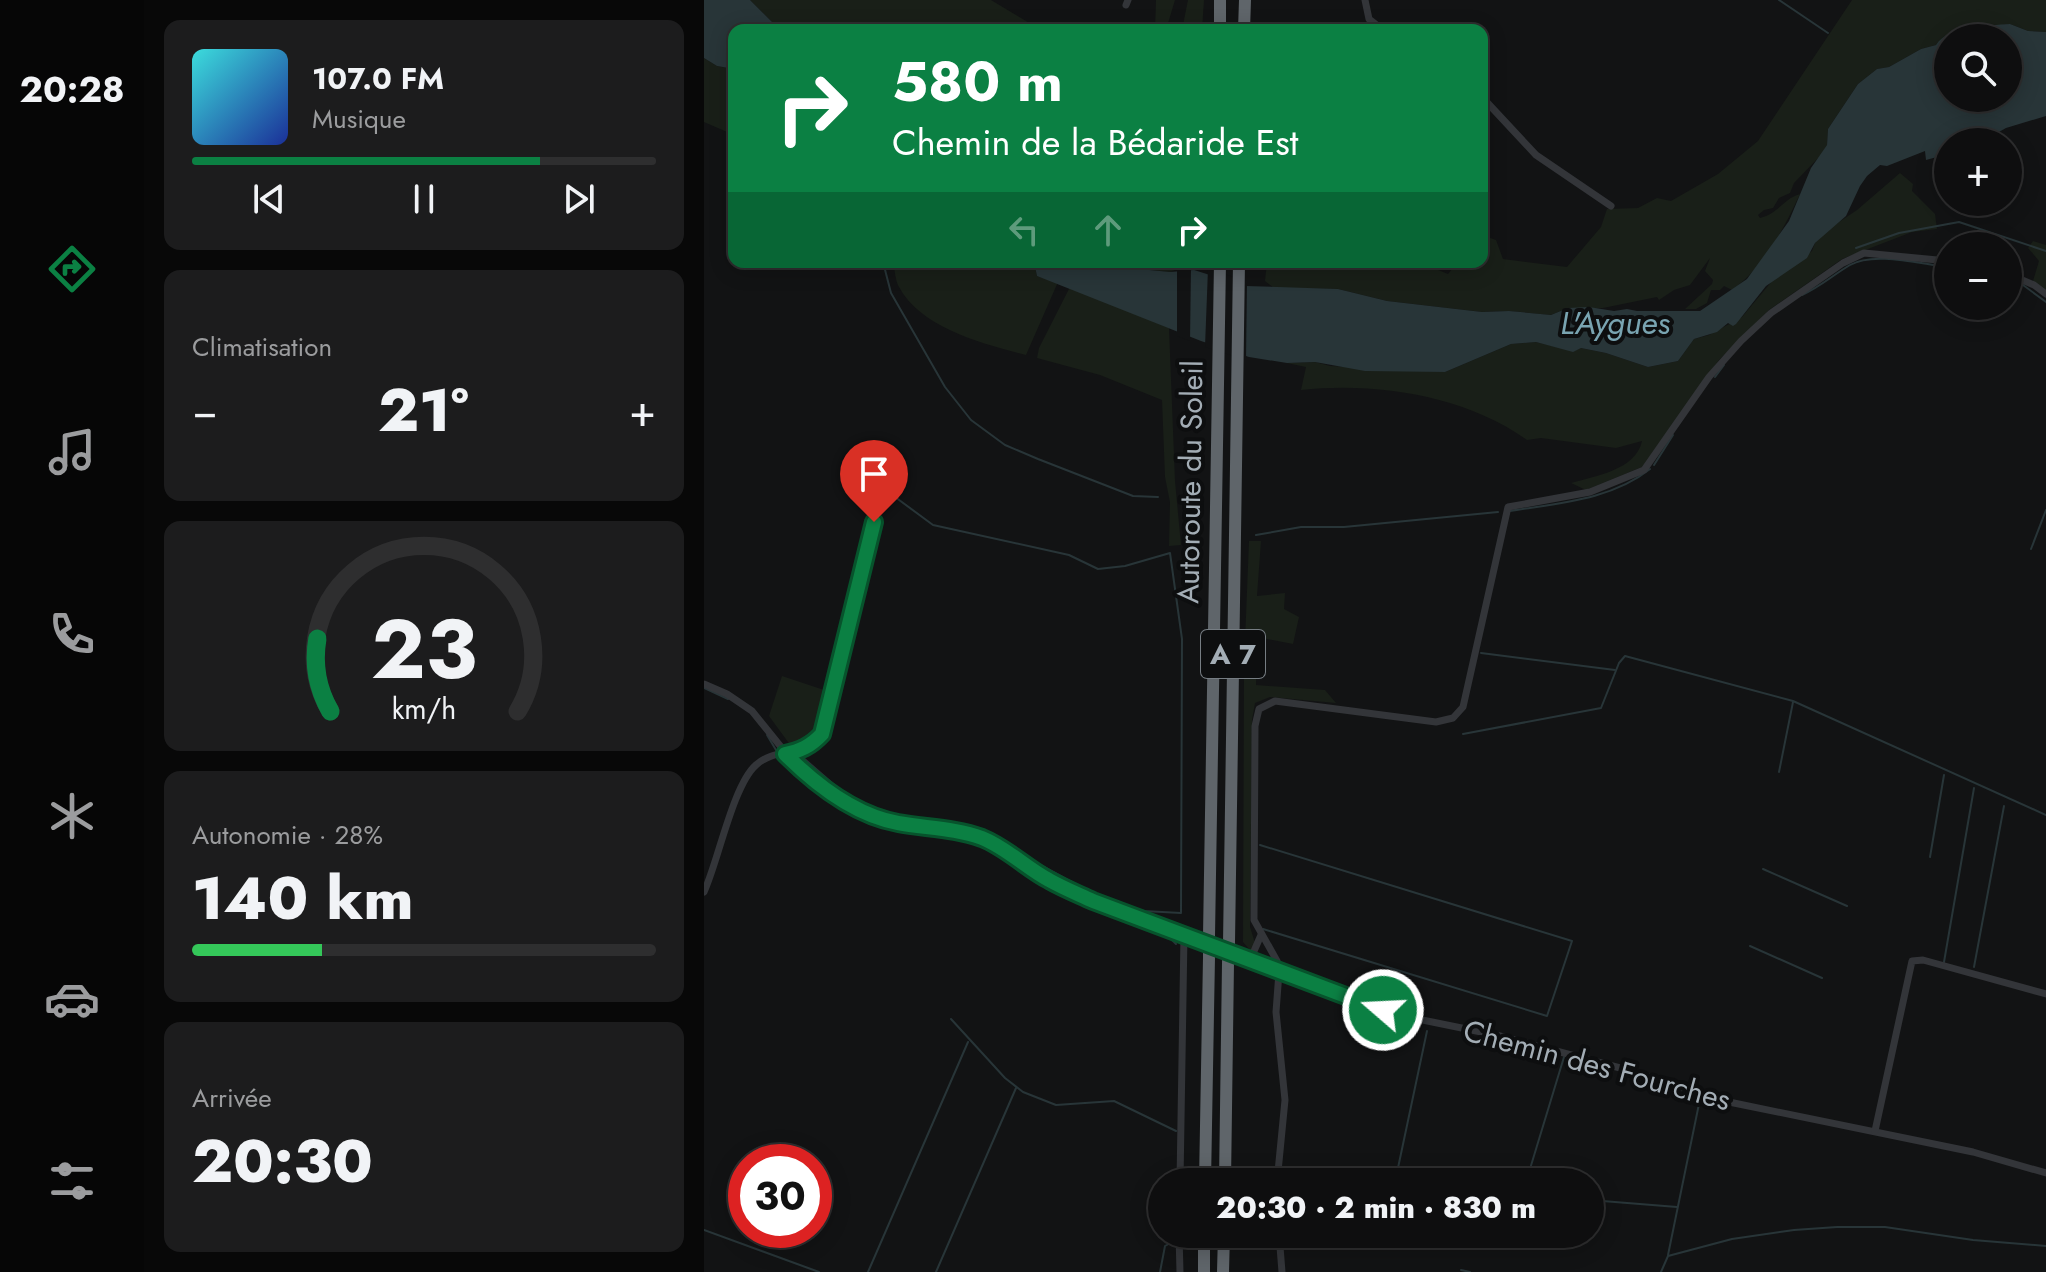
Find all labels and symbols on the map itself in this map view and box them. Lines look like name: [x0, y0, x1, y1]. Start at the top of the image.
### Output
water label: L'Aygues: [1560, 300, 1670, 346]
street label: Autoroute du Soleil: [1166, 360, 1214, 604]
pin: [840, 440, 908, 522]
road number: A 7: [1201, 630, 1265, 678]
position arrow: [1341, 968, 1425, 1052]
street label: Chemin des Fourches: [1459, 1009, 1735, 1121]
speed limit sign: 30: [728, 1144, 832, 1248]

